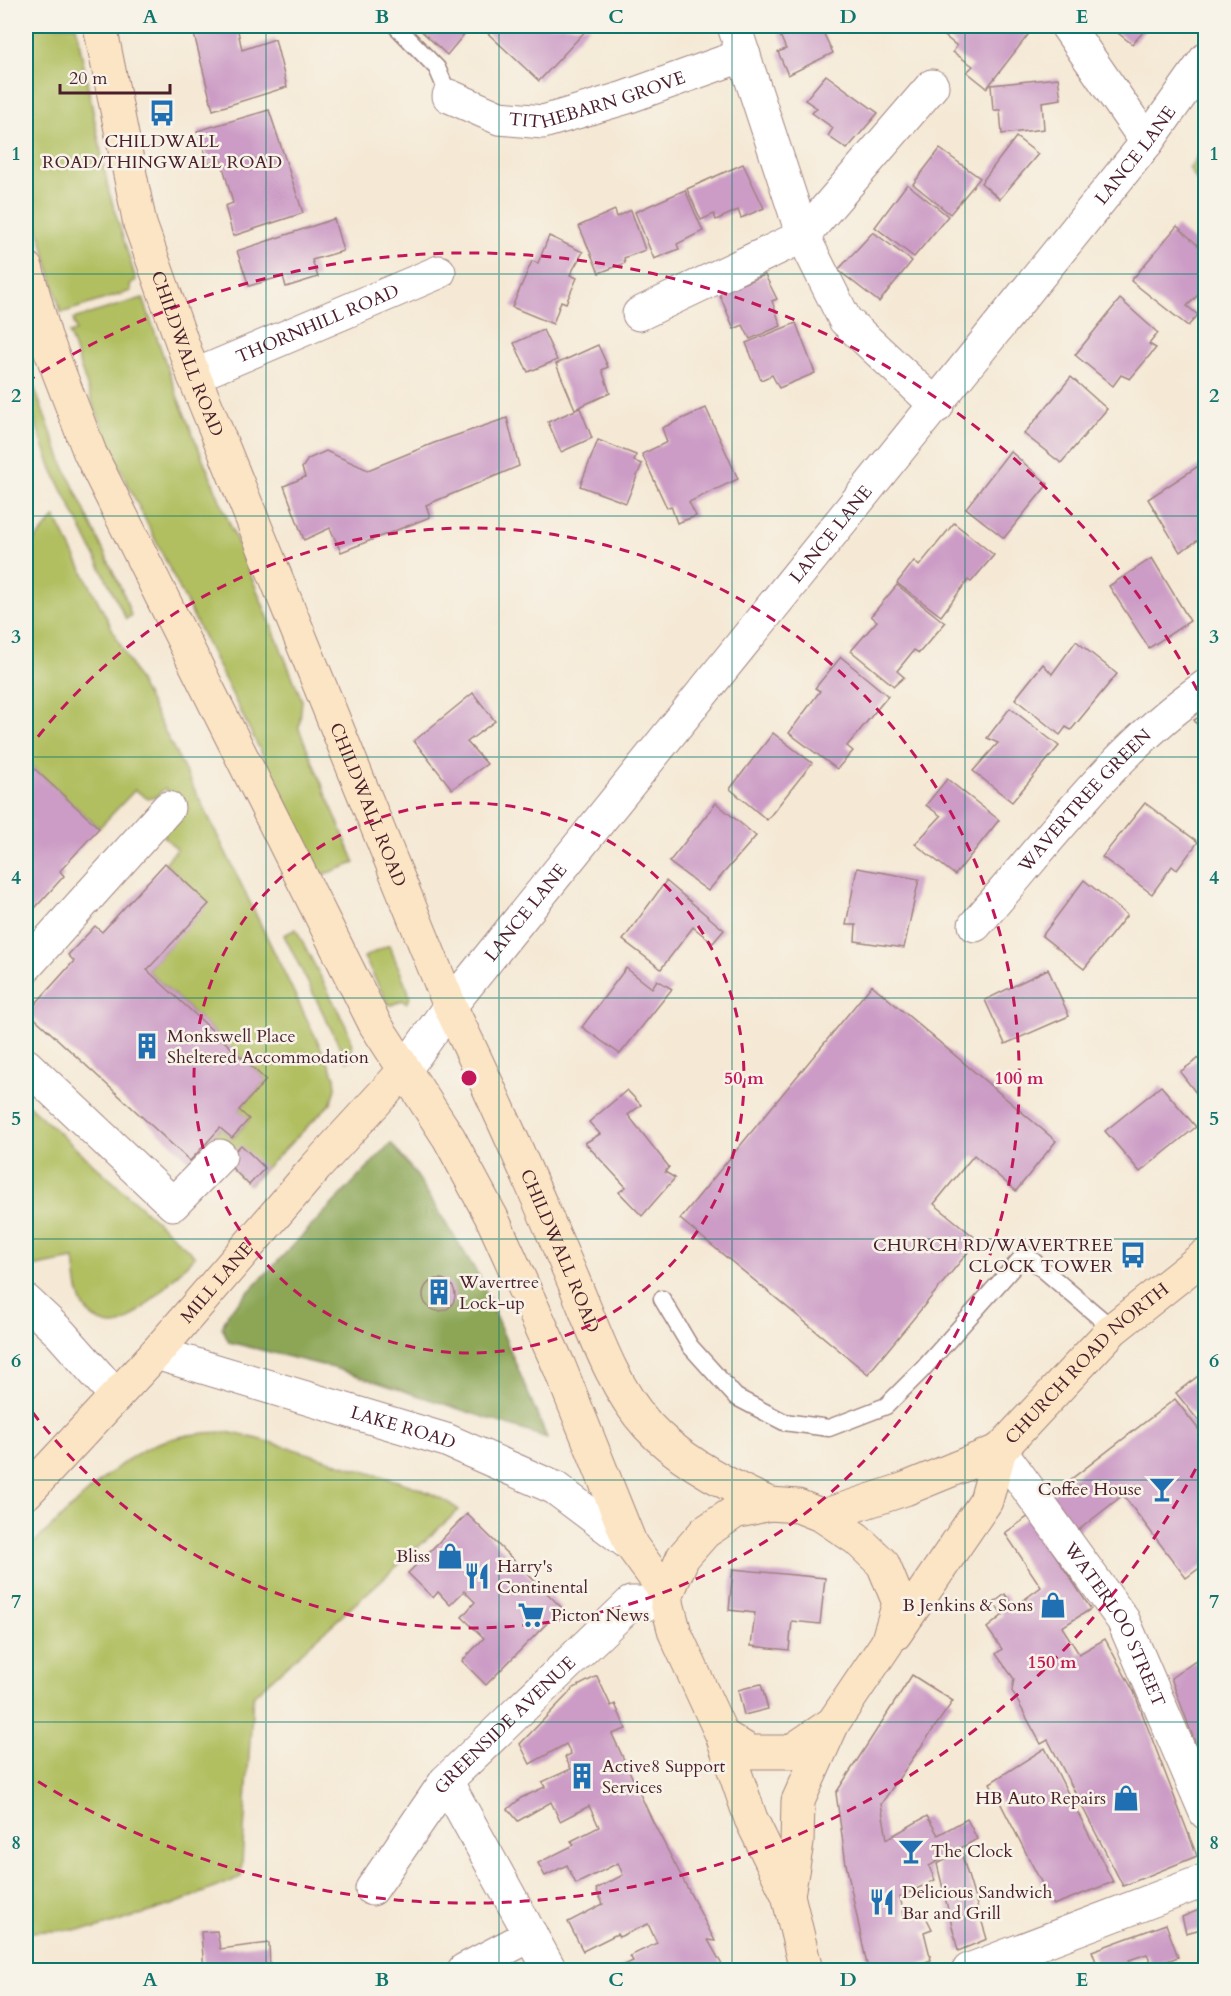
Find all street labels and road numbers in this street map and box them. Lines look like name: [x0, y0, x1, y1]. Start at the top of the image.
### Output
street label: TITHEBARN GROVE: [508, 65, 689, 135]
street label: LANCE LANE: [1089, 101, 1182, 210]
street label: CHILDWALL ROAD: [145, 267, 229, 441]
street label: THORNHILL ROAD: [232, 278, 403, 370]
street label: LANCE LANE: [784, 480, 878, 589]
street label: CHILDWALL ROAD: [323, 719, 412, 891]
street label: WAVERTREE GREEN: [1012, 723, 1158, 879]
street label: LANCE LANE: [479, 858, 573, 967]
street label: CHILDWALL ROAD: [514, 1165, 605, 1337]
street label: MILL LANE: [175, 1237, 259, 1329]
street label: CHURCH ROAD NORTH: [1000, 1277, 1174, 1450]
street label: LAKE ROAD: [347, 1400, 460, 1456]
street label: WATERLOO STREET: [1057, 1537, 1171, 1711]
street label: GREENSIDE AVENUE: [429, 1651, 581, 1799]

